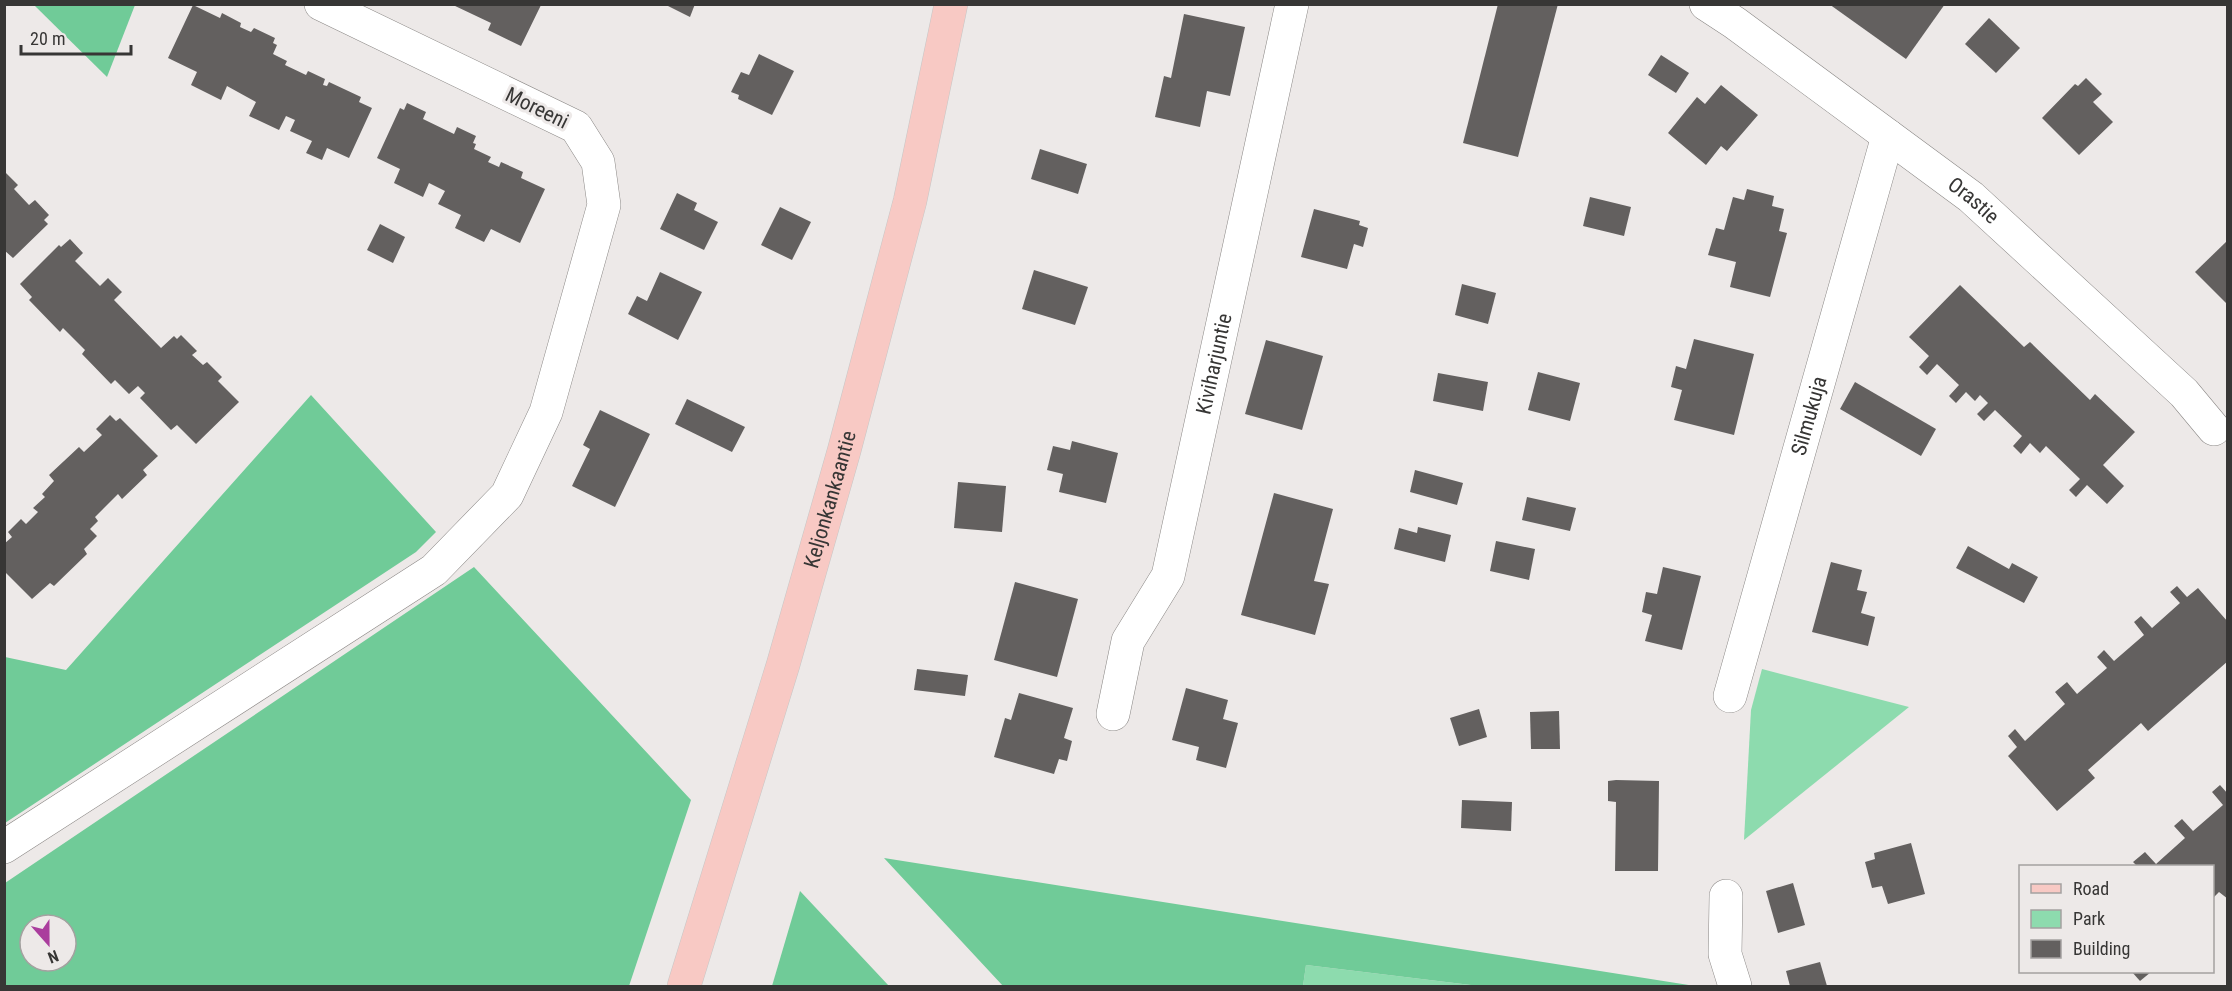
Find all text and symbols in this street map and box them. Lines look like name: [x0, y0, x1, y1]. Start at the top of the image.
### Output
scale bar: [21, 18, 130, 56]
text: 20 m: [30, 28, 65, 49]
street label: Moreeni: [501, 82, 573, 134]
street label: Orastie: [1943, 172, 2004, 229]
street label: Kiviharjuntie: [1191, 311, 1237, 416]
street label: Silmukuja: [1786, 374, 1832, 458]
street label: Keljonkankaantie: [799, 428, 861, 571]
legend: [2019, 865, 2214, 973]
text: Road: [2073, 878, 2109, 899]
text: Park: [2073, 908, 2105, 929]
north arrow: [18, 913, 78, 973]
text: Building: [2073, 938, 2130, 959]
text: N: [45, 946, 61, 967]

